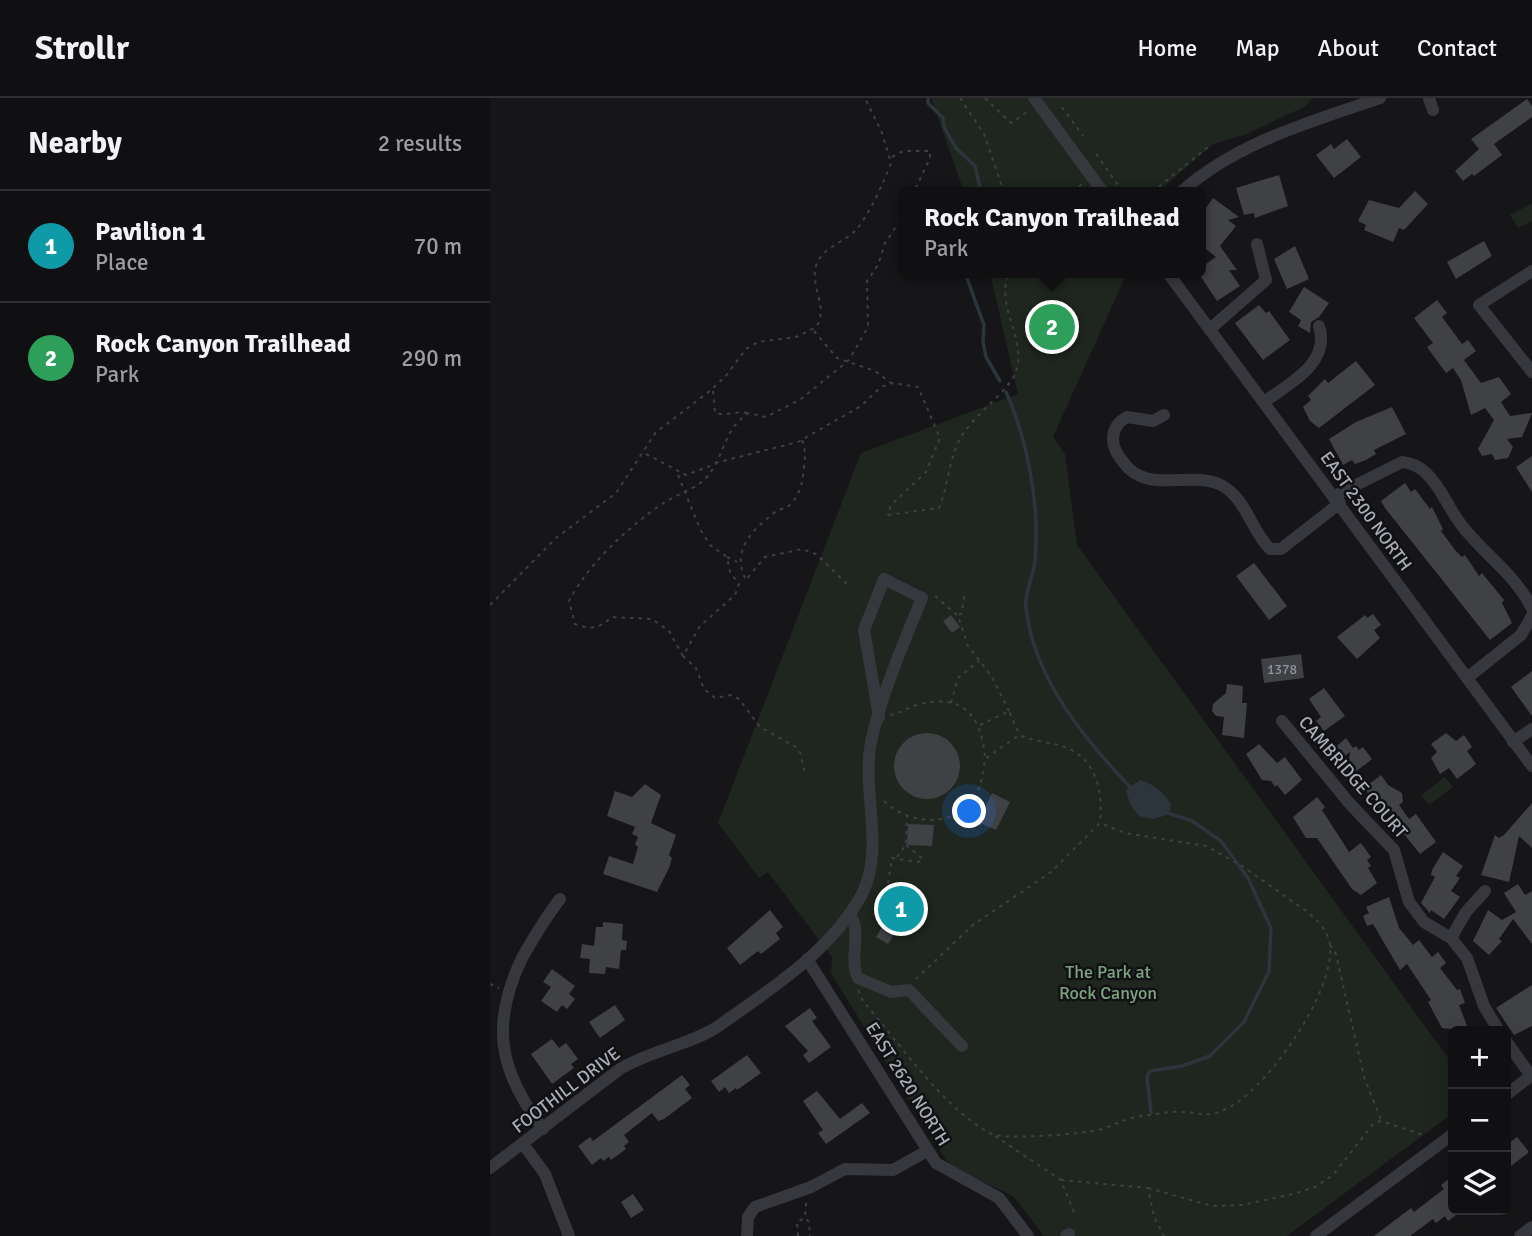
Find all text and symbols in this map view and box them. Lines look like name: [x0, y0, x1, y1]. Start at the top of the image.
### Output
text: Strollr: [35, 28, 129, 69]
text: Home: [1137, 33, 1197, 63]
text: Map: [1235, 33, 1280, 63]
text: About: [1318, 33, 1379, 63]
text: Contact: [1417, 33, 1497, 63]
text: Nearby: [28, 125, 122, 162]
text: 2 results: [378, 129, 462, 158]
popup: [898, 187, 1206, 278]
text: Rock Canyon Trailhead: [924, 202, 1180, 234]
text: Pavilion 1: [95, 216, 206, 248]
text: 1: [45, 232, 57, 261]
text: 70 m: [414, 232, 462, 261]
text: Park: [924, 234, 968, 263]
text: Place: [95, 248, 149, 277]
pin: 2: [1029, 301, 1075, 353]
text: Rock Canyon Trailhead: [95, 328, 351, 360]
text: 2: [45, 344, 57, 373]
text: 290 m: [401, 344, 462, 373]
text: Park: [95, 360, 139, 389]
street label: EAST 2300 NORTH: [1315, 447, 1417, 575]
house number: 1378: [1267, 661, 1297, 678]
street label: CAMBRIDGE COURT: [1294, 711, 1412, 843]
your location: [952, 794, 986, 828]
pin: 1: [878, 883, 924, 935]
park label: The Park at Rock Canyon: [1059, 961, 1157, 1004]
street label: EAST 2620 NORTH: [861, 1018, 955, 1150]
map controls: [1448, 1026, 1511, 1215]
button: +: [1448, 1026, 1511, 1089]
street label: FOOTHILL DRIVE: [508, 1042, 624, 1138]
button: −: [1448, 1089, 1511, 1152]
button: layers: [1448, 1152, 1511, 1215]

